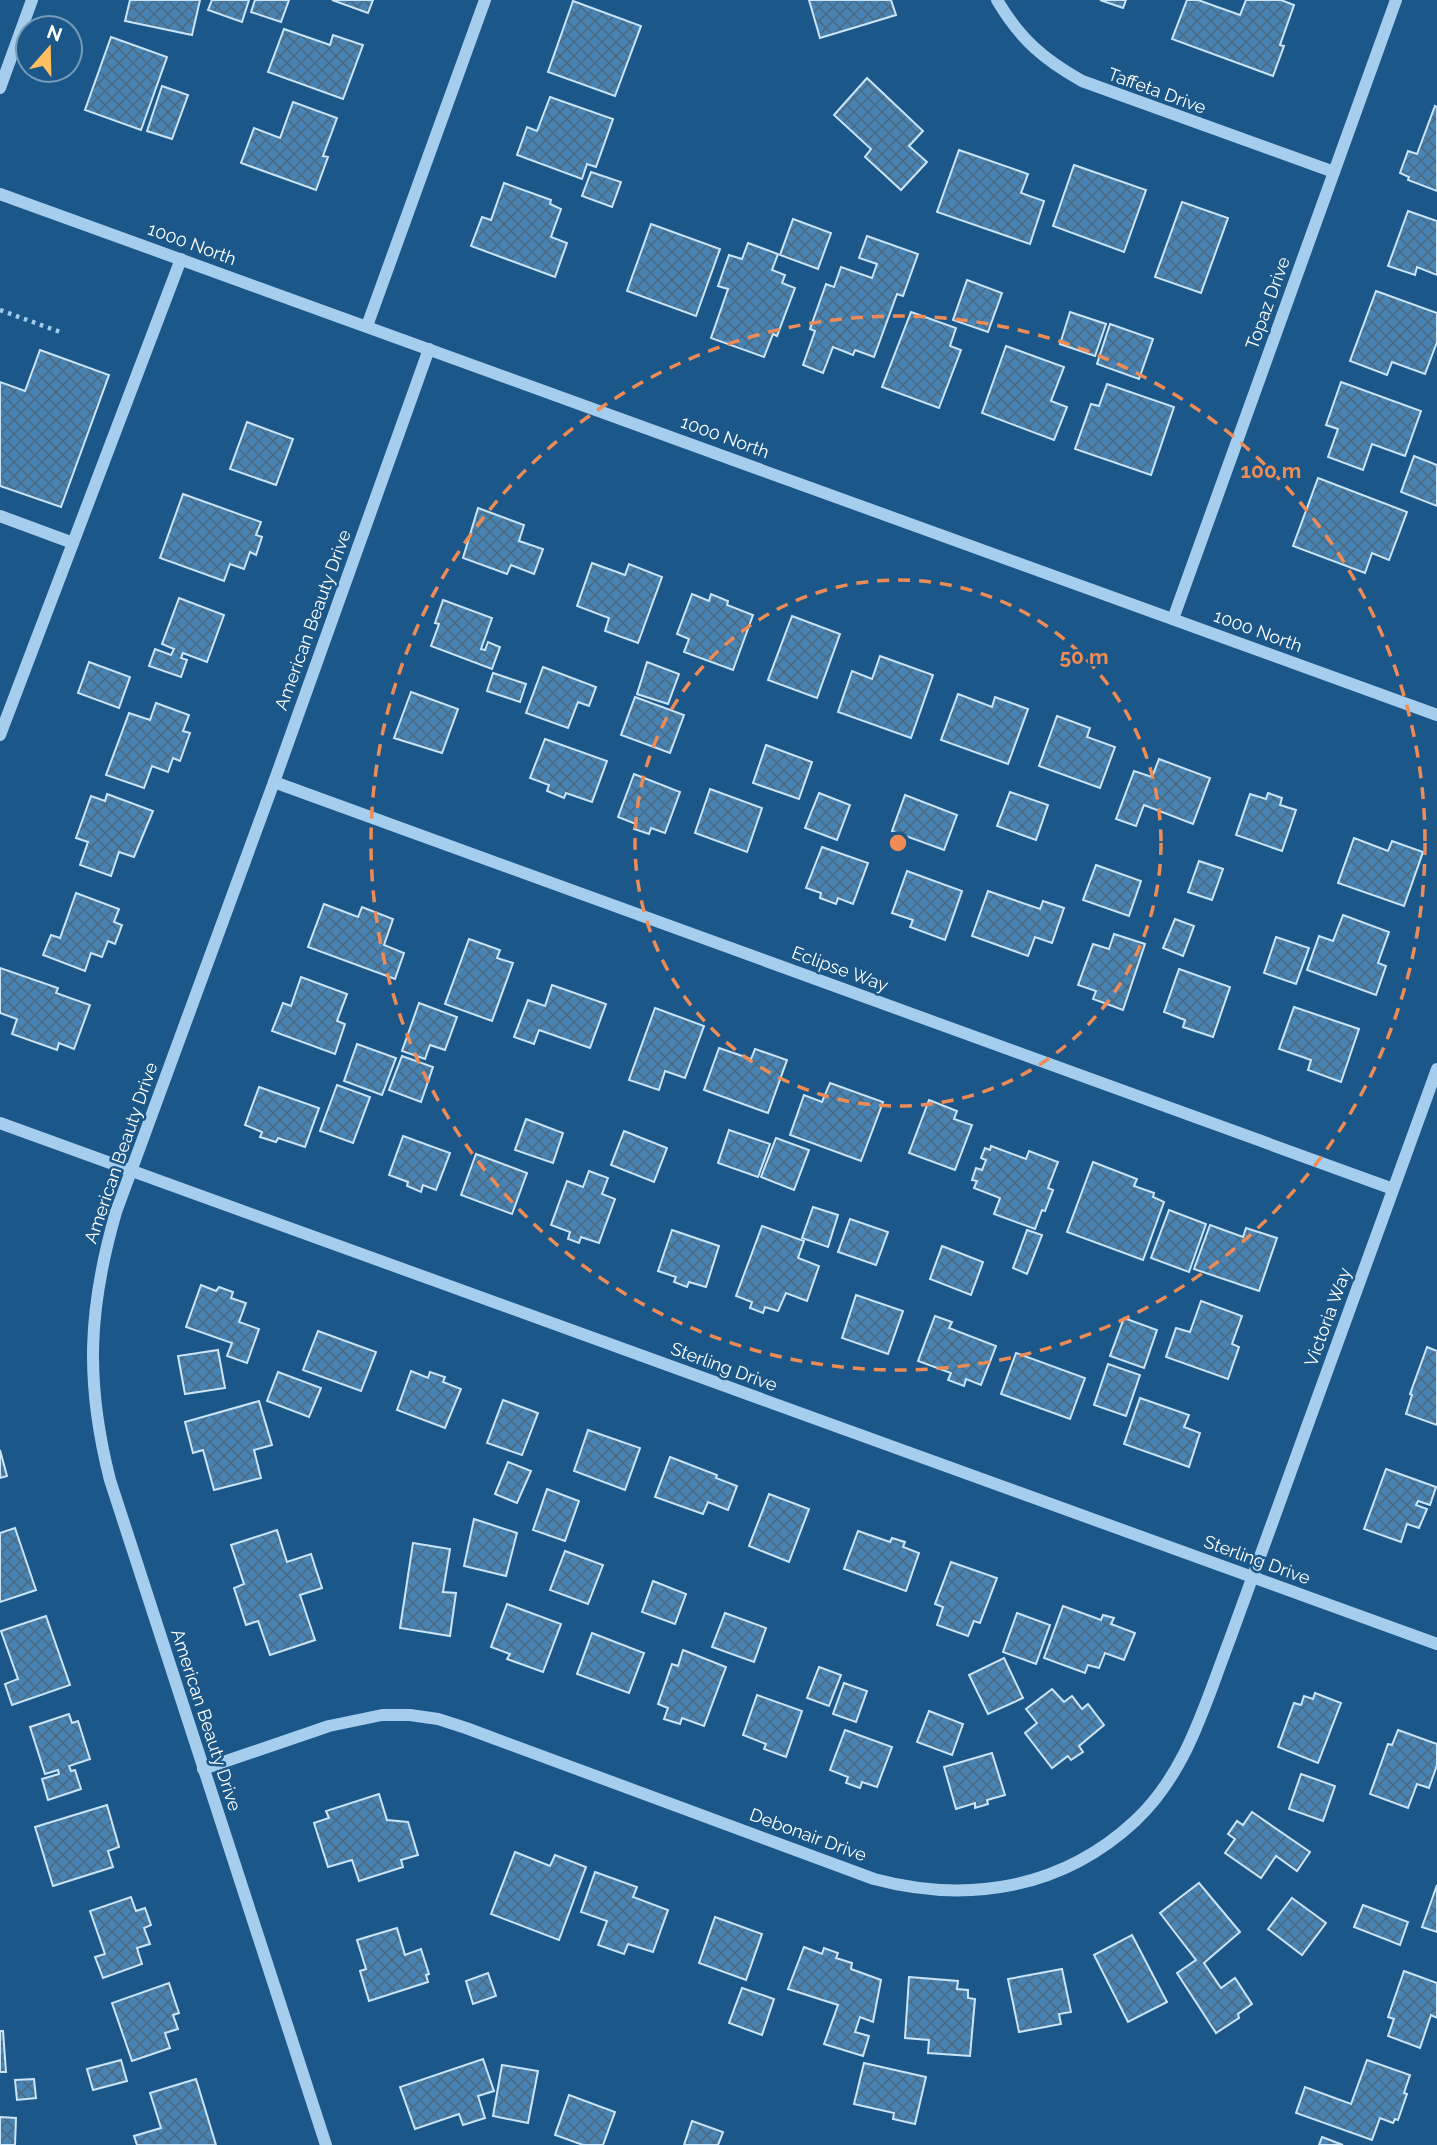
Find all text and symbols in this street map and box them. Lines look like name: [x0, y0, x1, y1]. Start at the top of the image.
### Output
north arrow: [14, 14, 84, 84]
text: N: [44, 20, 65, 46]
street label: Taffeta Drive: [1105, 63, 1210, 118]
street label: 1000 North: [145, 218, 239, 269]
street label: Topaz Drive: [1241, 253, 1294, 352]
street label: 1000 North: [678, 411, 772, 462]
text: 100 m: [1241, 458, 1301, 483]
street label: American Beauty Drive: [270, 526, 355, 713]
street label: 1000 North: [1211, 605, 1305, 656]
text: 50 m: [1059, 644, 1109, 669]
centre of rings: [886, 831, 910, 855]
street label: Eclipse Way: [789, 941, 891, 996]
street label: American Beauty Drive: [80, 1059, 162, 1246]
street label: Victoria Way: [1300, 1264, 1355, 1369]
street label: Sterling Drive: [668, 1338, 781, 1396]
street label: Sterling Drive: [1201, 1531, 1314, 1589]
street label: American Beauty Drive: [167, 1626, 246, 1814]
street label: Debonair Drive: [747, 1804, 870, 1866]

